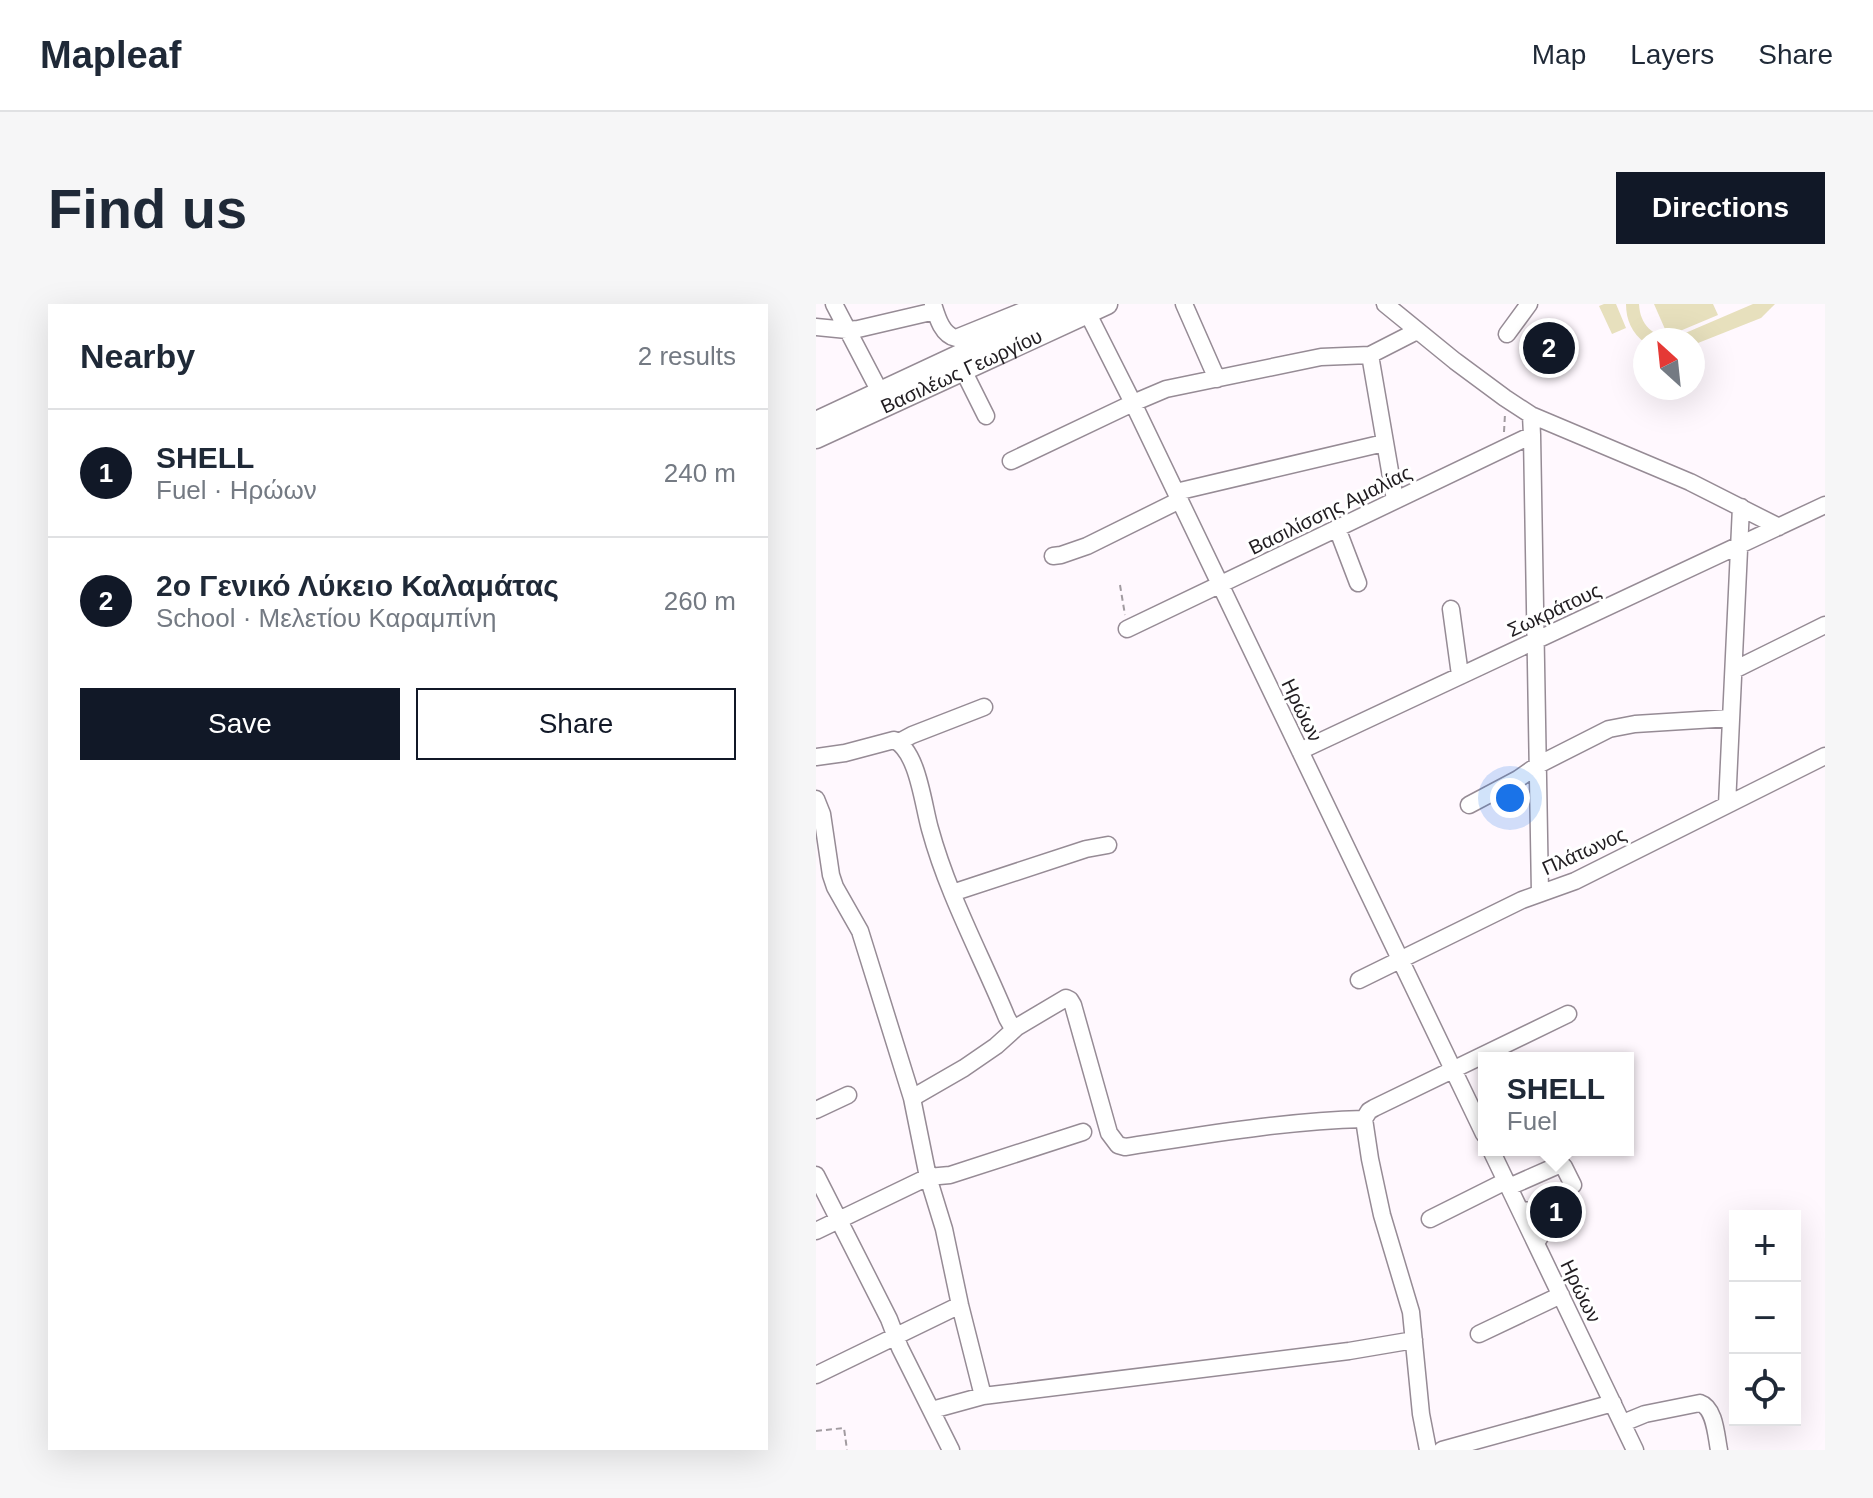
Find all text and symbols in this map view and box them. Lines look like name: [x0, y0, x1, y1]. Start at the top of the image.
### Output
text: Mapleaf: [40, 34, 181, 76]
text: Map: [1532, 39, 1586, 70]
text: Layers: [1630, 39, 1714, 70]
text: Share: [1758, 39, 1833, 70]
button: Directions: [1616, 172, 1825, 244]
text: Find us: [48, 177, 247, 240]
pin: 2: [1523, 318, 1575, 378]
street label: Βασιλέως Γεωργίου: [877, 325, 1045, 418]
north arrow: [1633, 328, 1705, 400]
text: Nearby: [80, 337, 195, 375]
text: 2 results: [638, 341, 736, 371]
text: SHELL: [156, 441, 254, 474]
text: 1: [99, 458, 113, 488]
text: 240 m: [664, 458, 736, 488]
street label: Βασιλίσσης Αμαλίας: [1245, 461, 1415, 559]
text: Fuel · Ηρώων: [156, 475, 317, 505]
text: 2ο Γενικό Λύκειο Καλαμάτας: [156, 569, 559, 602]
street label: Σωκράτους: [1504, 579, 1604, 641]
text: 2: [99, 586, 113, 616]
text: 260 m: [664, 586, 736, 616]
text: School · Μελετίου Καραμπίνη: [156, 603, 496, 633]
street label: Ηρώων: [1277, 675, 1327, 745]
button: Save: [80, 688, 400, 760]
button: Share: [416, 688, 736, 760]
your location: [1490, 778, 1530, 818]
street label: Πλάτωνος: [1539, 823, 1630, 879]
popup: [1478, 1052, 1634, 1156]
text: SHELL: [1507, 1072, 1605, 1105]
text: Fuel: [1507, 1106, 1557, 1136]
pin: 1: [1530, 1182, 1582, 1242]
map controls: [1729, 1210, 1801, 1426]
button: +: [1729, 1210, 1801, 1282]
street label: Ηρώων: [1556, 1256, 1606, 1326]
button: −: [1729, 1282, 1801, 1354]
button: locate: [1729, 1354, 1801, 1426]

